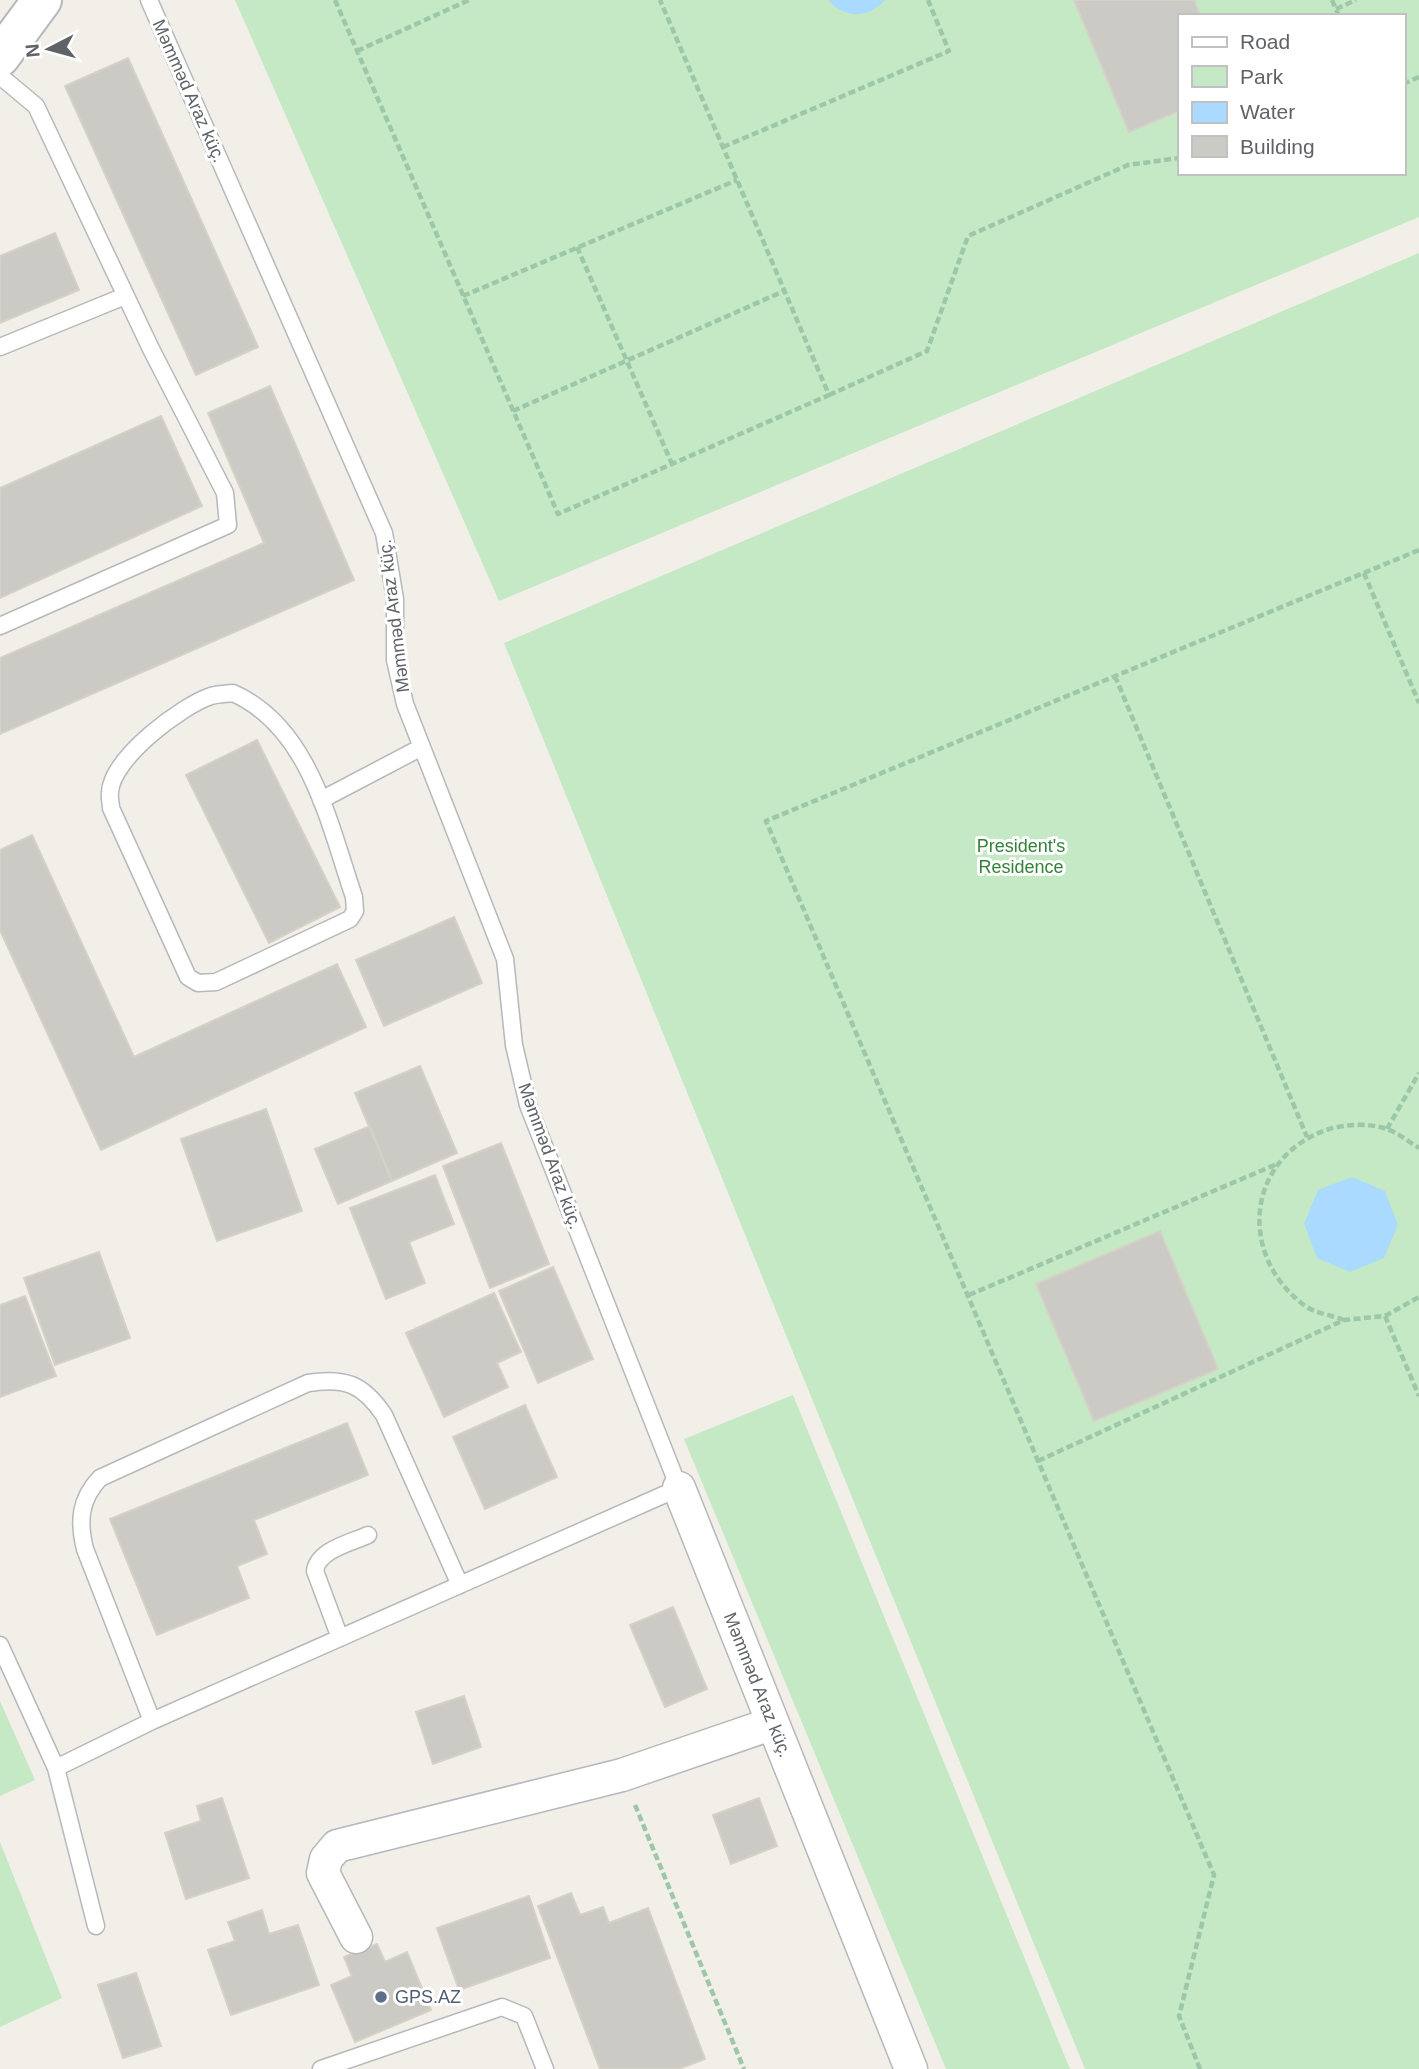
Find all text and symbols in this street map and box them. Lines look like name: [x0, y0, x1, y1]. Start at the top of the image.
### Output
north arrow: [14, 14, 84, 84]
legend: [1178, 14, 1405, 175]
street label: Məmməd Araz küç.: [149, 17, 229, 165]
text: Road: [1240, 30, 1290, 53]
text: N: [21, 43, 44, 59]
text: Park: [1240, 65, 1284, 88]
text: Water: [1240, 100, 1295, 123]
text: Building: [1240, 135, 1315, 158]
street label: Məmməd Araz küç.: [375, 538, 413, 694]
park label: President's Residence: [977, 836, 1065, 877]
street label: Məmməd Araz küç.: [514, 1080, 586, 1232]
street label: Məmməd Araz küç.: [720, 1610, 795, 1760]
place label: GPS.AZ: [395, 1987, 461, 2007]
marker: GPS.AZ: [373, 1989, 389, 2005]

